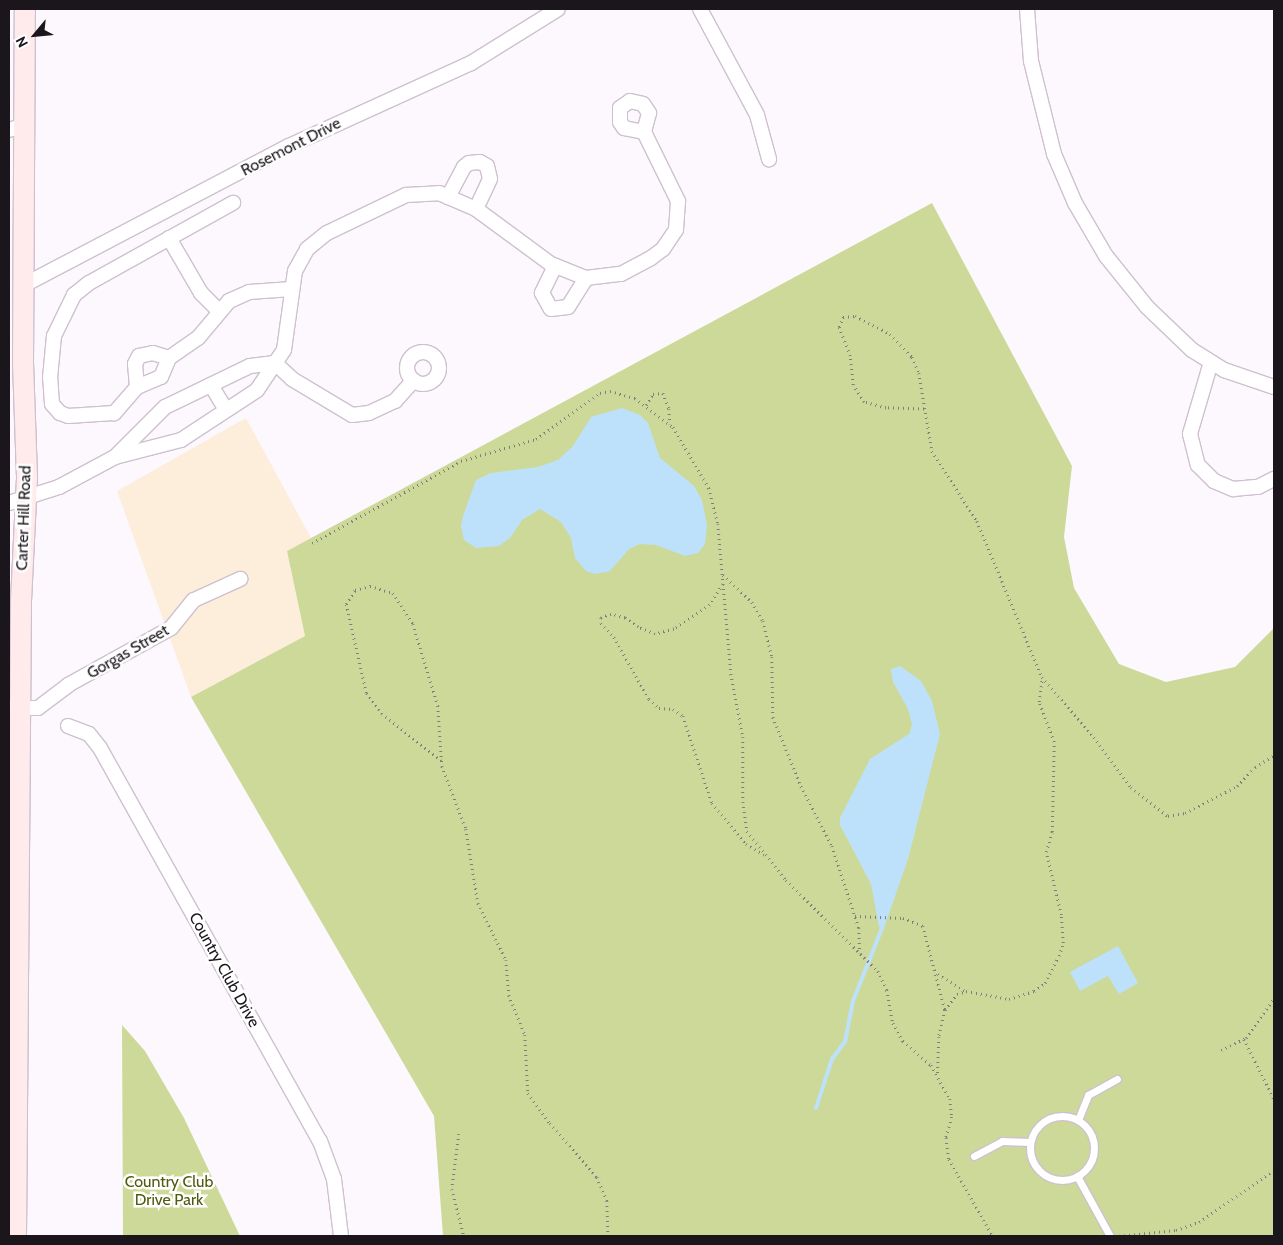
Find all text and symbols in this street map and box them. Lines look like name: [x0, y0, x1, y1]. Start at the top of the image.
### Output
north arrow: [10, 10, 60, 60]
text: N: [11, 33, 32, 51]
street label: Rosemont Drive: [238, 114, 344, 180]
street label: Carter Hill Road: [13, 465, 35, 571]
street label: Gorgas Street: [84, 621, 172, 683]
street label: Country Club Drive: [185, 909, 263, 1031]
park label: Country Club Drive Park: [125, 1172, 213, 1210]

